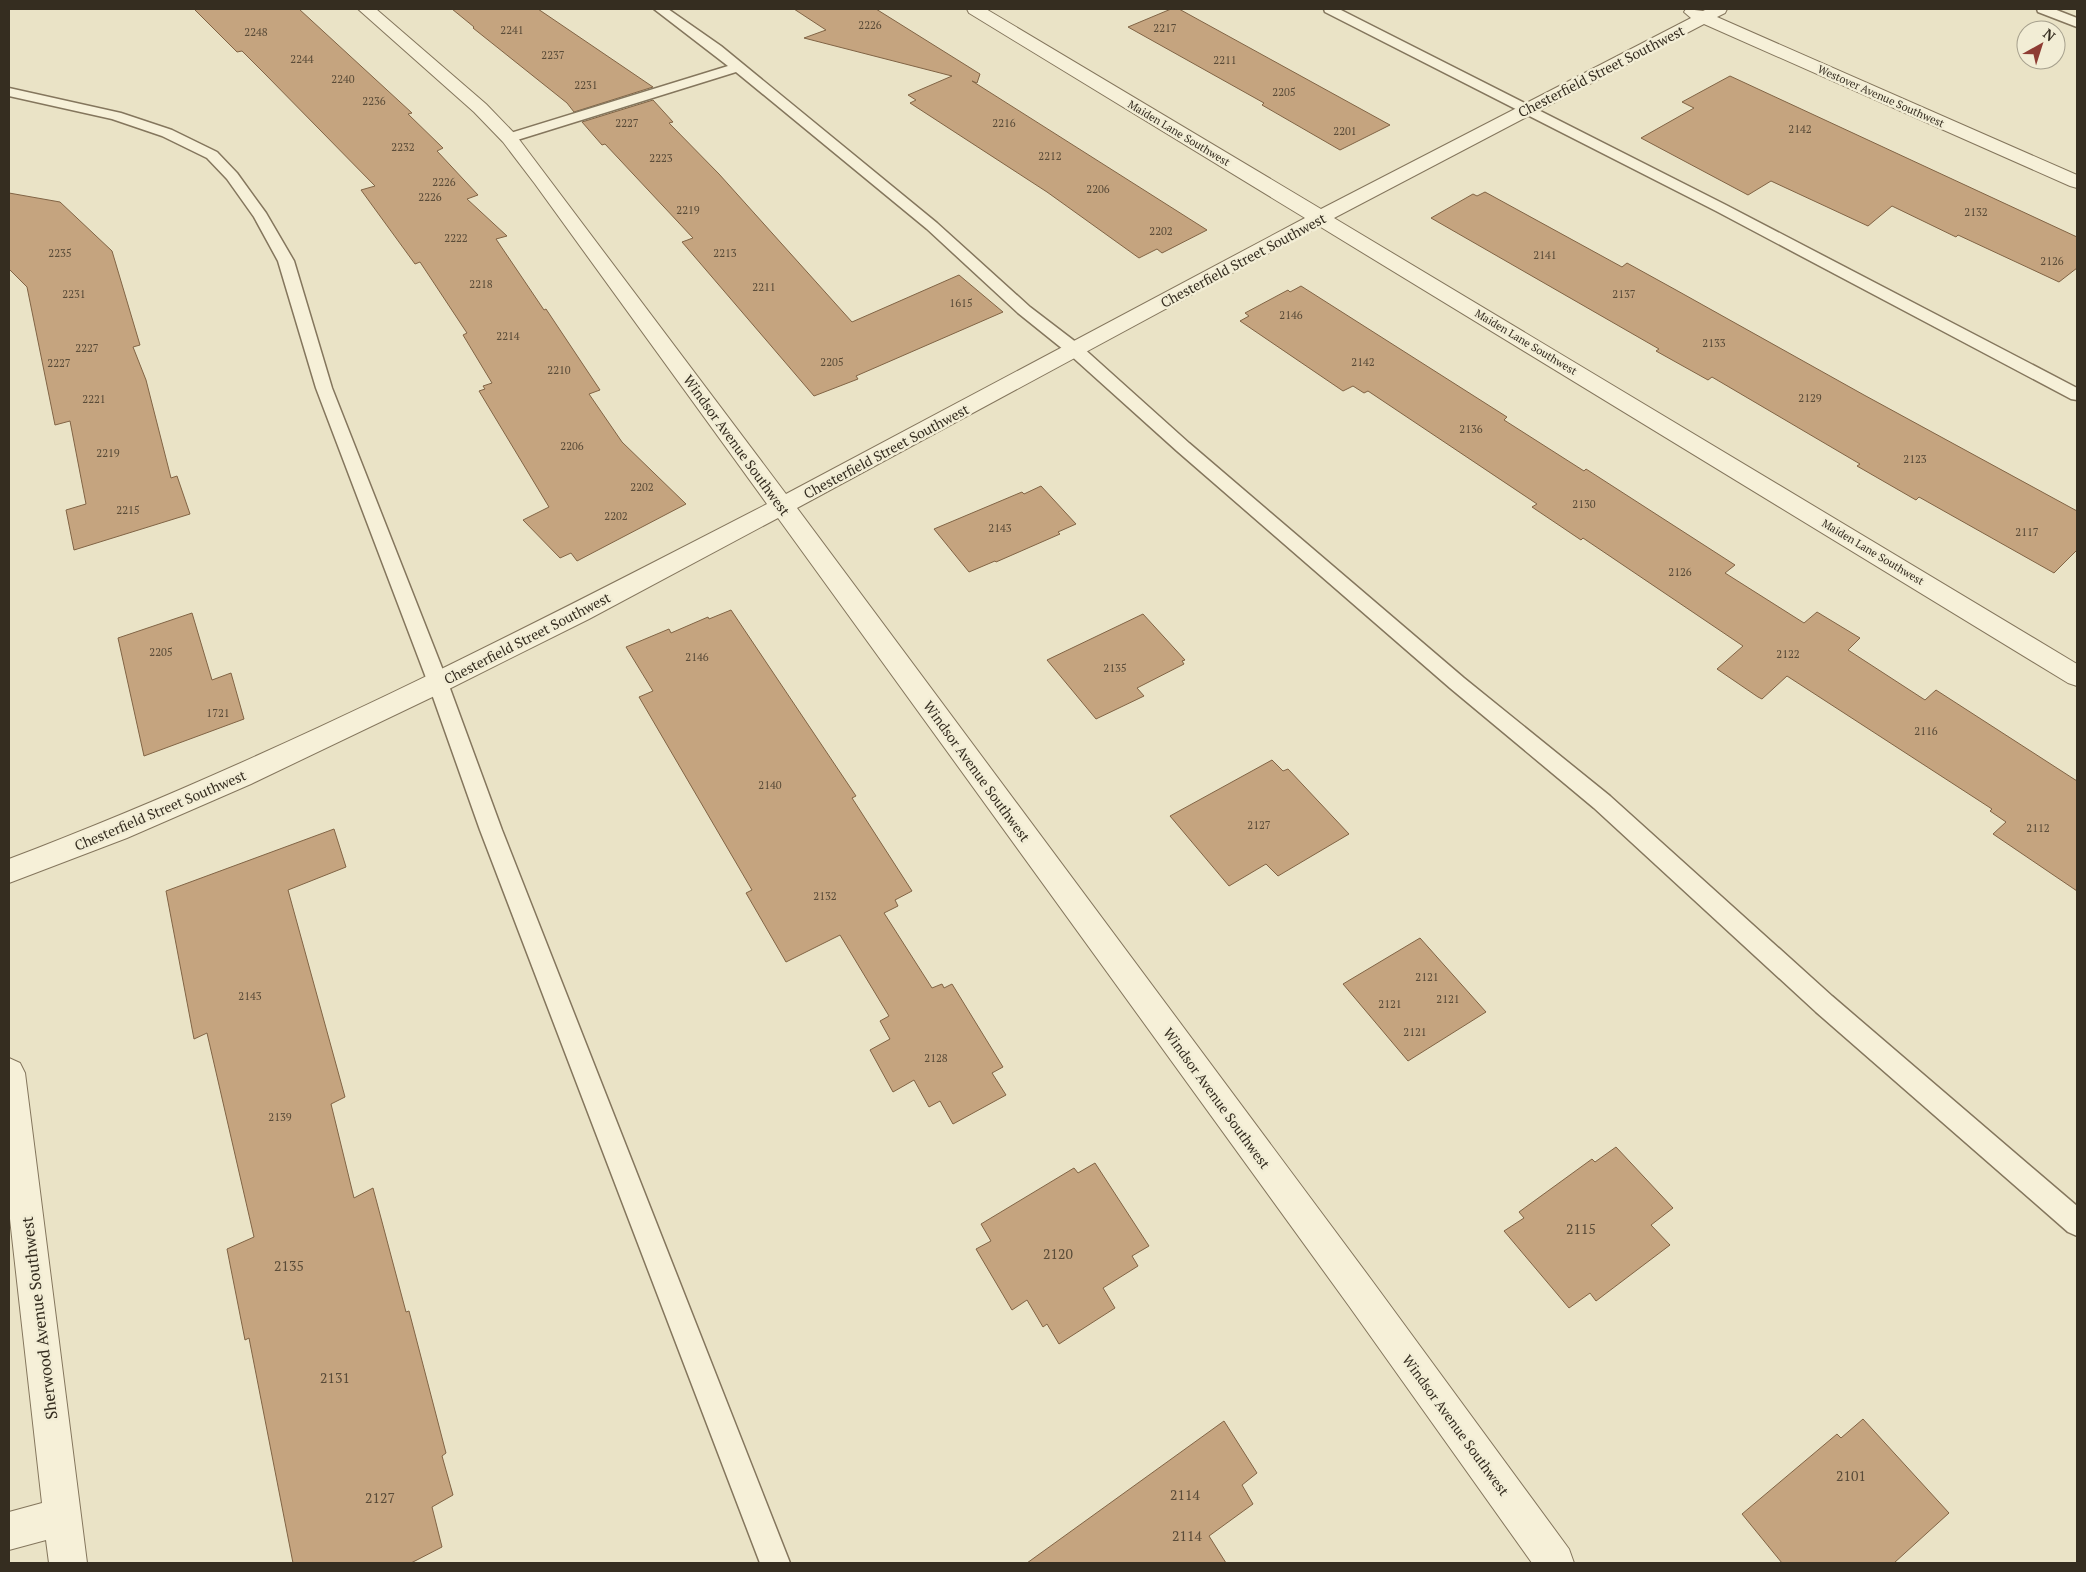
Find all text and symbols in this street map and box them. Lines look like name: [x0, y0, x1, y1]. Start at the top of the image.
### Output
house number: 2226: [858, 18, 882, 32]
street label: Chesterfield Street Southwest: [1514, 20, 1688, 121]
north arrow: [2016, 20, 2066, 70]
house number: 2217: [1153, 21, 1177, 35]
house number: 2241: [500, 23, 524, 37]
text: N: [2039, 24, 2060, 45]
house number: 2248: [244, 25, 268, 39]
house number: 2237: [541, 48, 565, 62]
house number: 2244: [290, 52, 314, 66]
house number: 2211: [1213, 53, 1237, 67]
street label: Westover Avenue Southwest: [1815, 62, 1947, 130]
house number: 2240: [331, 72, 355, 86]
house number: 2231: [574, 78, 598, 92]
house number: 2205: [1272, 85, 1296, 99]
house number: 2236: [362, 94, 386, 108]
street label: Maiden Lane Southwest: [1125, 97, 1233, 169]
house number: 2227: [615, 116, 639, 130]
house number: 2216: [992, 116, 1016, 130]
house number: 2142: [1788, 122, 1812, 136]
house number: 2201: [1333, 124, 1357, 138]
house number: 2232: [391, 140, 415, 154]
house number: 2212: [1038, 149, 1062, 163]
house number: 2223: [649, 151, 673, 165]
house number: 2226: [432, 175, 456, 189]
house number: 2206: [1086, 182, 1110, 196]
house number: 2226: [418, 190, 442, 204]
house number: 2219: [676, 203, 700, 217]
house number: 2132: [1964, 205, 1988, 219]
street label: Chesterfield Street Southwest: [1157, 208, 1330, 312]
house number: 2202: [1149, 224, 1173, 238]
house number: 2222: [444, 231, 468, 245]
house number: 2235: [48, 246, 72, 260]
house number: 2213: [713, 246, 737, 260]
house number: 2141: [1533, 248, 1557, 262]
house number: 2126: [2040, 254, 2064, 268]
house number: 2218: [469, 277, 493, 291]
house number: 2211: [752, 280, 776, 294]
house number: 2231: [62, 287, 86, 301]
house number: 2137: [1612, 287, 1636, 301]
house number: 1615: [949, 296, 973, 310]
street label: Maiden Lane Southwest: [1472, 306, 1580, 378]
house number: 2146: [1279, 308, 1303, 322]
house number: 2214: [496, 329, 520, 343]
house number: 2133: [1702, 336, 1726, 350]
house number: 2227: [75, 341, 99, 355]
house number: 2205: [820, 355, 844, 369]
house number: 2142: [1351, 355, 1375, 369]
house number: 2227: [47, 356, 71, 370]
house number: 2210: [547, 363, 571, 377]
street label: Windsor Avenue Southwest: [679, 371, 795, 520]
house number: 2129: [1798, 391, 1822, 405]
house number: 2221: [82, 392, 106, 406]
street label: Chesterfield Street Southwest: [800, 399, 973, 503]
house number: 2136: [1459, 422, 1483, 436]
house number: 2206: [560, 439, 584, 453]
house number: 2219: [96, 446, 120, 460]
house number: 2123: [1903, 452, 1927, 466]
house number: 2202: [630, 480, 654, 494]
house number: 2130: [1572, 497, 1596, 511]
house number: 2215: [116, 503, 140, 517]
house number: 2202: [604, 509, 628, 523]
street label: Maiden Lane Southwest: [1819, 516, 1927, 588]
house number: 2143: [988, 521, 1012, 535]
house number: 2117: [2015, 525, 2039, 539]
house number: 2126: [1668, 565, 1692, 579]
street label: Chesterfield Street Southwest: [440, 587, 614, 688]
house number: 2205: [149, 645, 173, 659]
house number: 2122: [1776, 647, 1800, 661]
house number: 2146: [685, 650, 709, 664]
house number: 2135: [1103, 661, 1127, 675]
street label: Windsor Avenue Southwest: [919, 697, 1035, 846]
house number: 1721: [206, 706, 230, 720]
house number: 2116: [1914, 724, 1938, 738]
street label: Chesterfield Street Southwest: [71, 765, 249, 855]
house number: 2140: [758, 778, 782, 792]
house number: 2127: [1247, 818, 1271, 832]
house number: 2112: [2026, 821, 2050, 835]
house number: 2132: [813, 889, 837, 903]
house number: 2121: [1415, 970, 1439, 984]
house number: 2143: [238, 989, 262, 1003]
house number: 2121: [1436, 992, 1460, 1006]
house number: 2121: [1378, 997, 1402, 1011]
street label: Windsor Avenue Southwest: [1159, 1024, 1275, 1173]
house number: 2121: [1403, 1025, 1427, 1039]
house number: 2128: [924, 1051, 948, 1065]
house number: 2139: [268, 1110, 292, 1124]
street label: Sherwood Avenue Southwest: [16, 1215, 62, 1421]
house number: 2115: [1566, 1219, 1596, 1238]
house number: 2120: [1043, 1244, 1073, 1263]
house number: 2135: [274, 1256, 304, 1275]
street label: Windsor Avenue Southwest: [1398, 1351, 1514, 1500]
house number: 2131: [320, 1368, 350, 1387]
house number: 2101: [1836, 1466, 1866, 1485]
house number: 2114: [1170, 1485, 1200, 1504]
house number: 2127: [365, 1488, 395, 1507]
house number: 2114: [1172, 1526, 1202, 1545]

